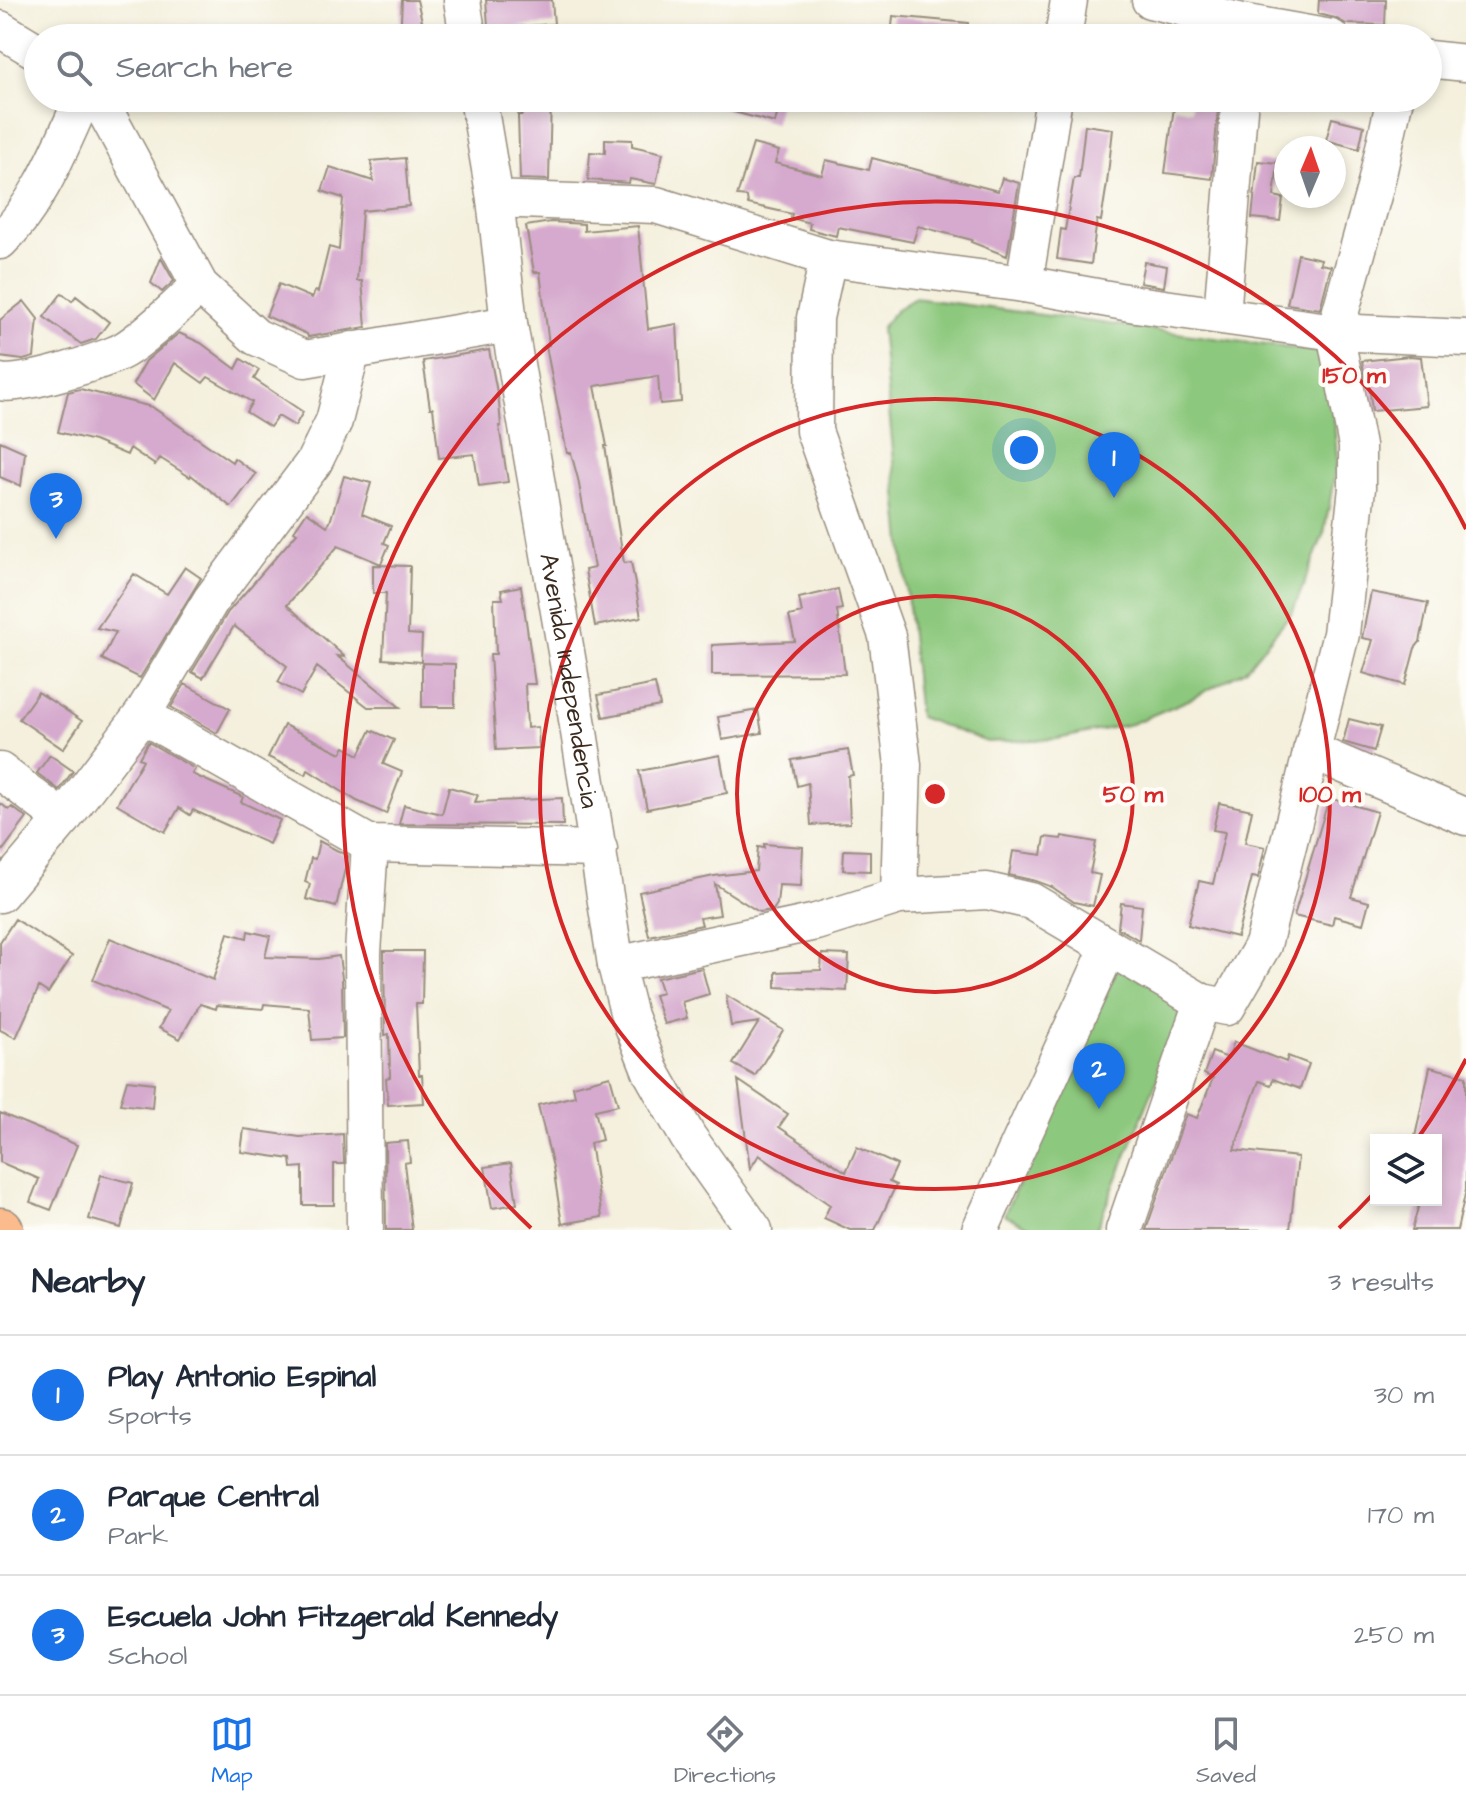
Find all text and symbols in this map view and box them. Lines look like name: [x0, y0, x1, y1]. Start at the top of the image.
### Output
search box: [24, 24, 1442, 112]
icon: search: [52, 46, 96, 90]
text: Search here: [116, 47, 293, 89]
north arrow: [1274, 136, 1346, 208]
text: 150 m: [1322, 359, 1386, 393]
your location: [1004, 430, 1044, 470]
pin: 1: [1088, 432, 1140, 498]
pin: 3: [30, 473, 82, 539]
street label: Avenida Independencia: [530, 550, 608, 811]
text: 50 m: [1103, 778, 1164, 812]
text: 100 m: [1299, 778, 1361, 812]
centre of rings: [921, 780, 949, 808]
pin: 2: [1073, 1043, 1125, 1109]
map controls: [1370, 1134, 1442, 1206]
button: layers: [1370, 1134, 1442, 1206]
text: Nearby: [32, 1258, 146, 1306]
text: 3 results: [1328, 1264, 1434, 1300]
text: Play Antonio Espinal: [108, 1356, 376, 1398]
text: 1: [56, 1377, 60, 1413]
text: 30 m: [1374, 1377, 1434, 1413]
text: Sports: [108, 1398, 192, 1434]
text: Parque Central: [108, 1476, 319, 1518]
text: 2: [51, 1497, 65, 1533]
text: 170 m: [1368, 1497, 1434, 1533]
text: Park: [108, 1518, 168, 1554]
text: Escuela John Fitzgerald Kennedy: [108, 1596, 558, 1638]
text: 3: [51, 1617, 65, 1653]
text: 250 m: [1354, 1617, 1434, 1653]
text: School: [108, 1638, 187, 1674]
tab: Map: [210, 1712, 254, 1791]
tab: Directions: [674, 1712, 776, 1791]
tab: Saved: [1196, 1712, 1256, 1791]

